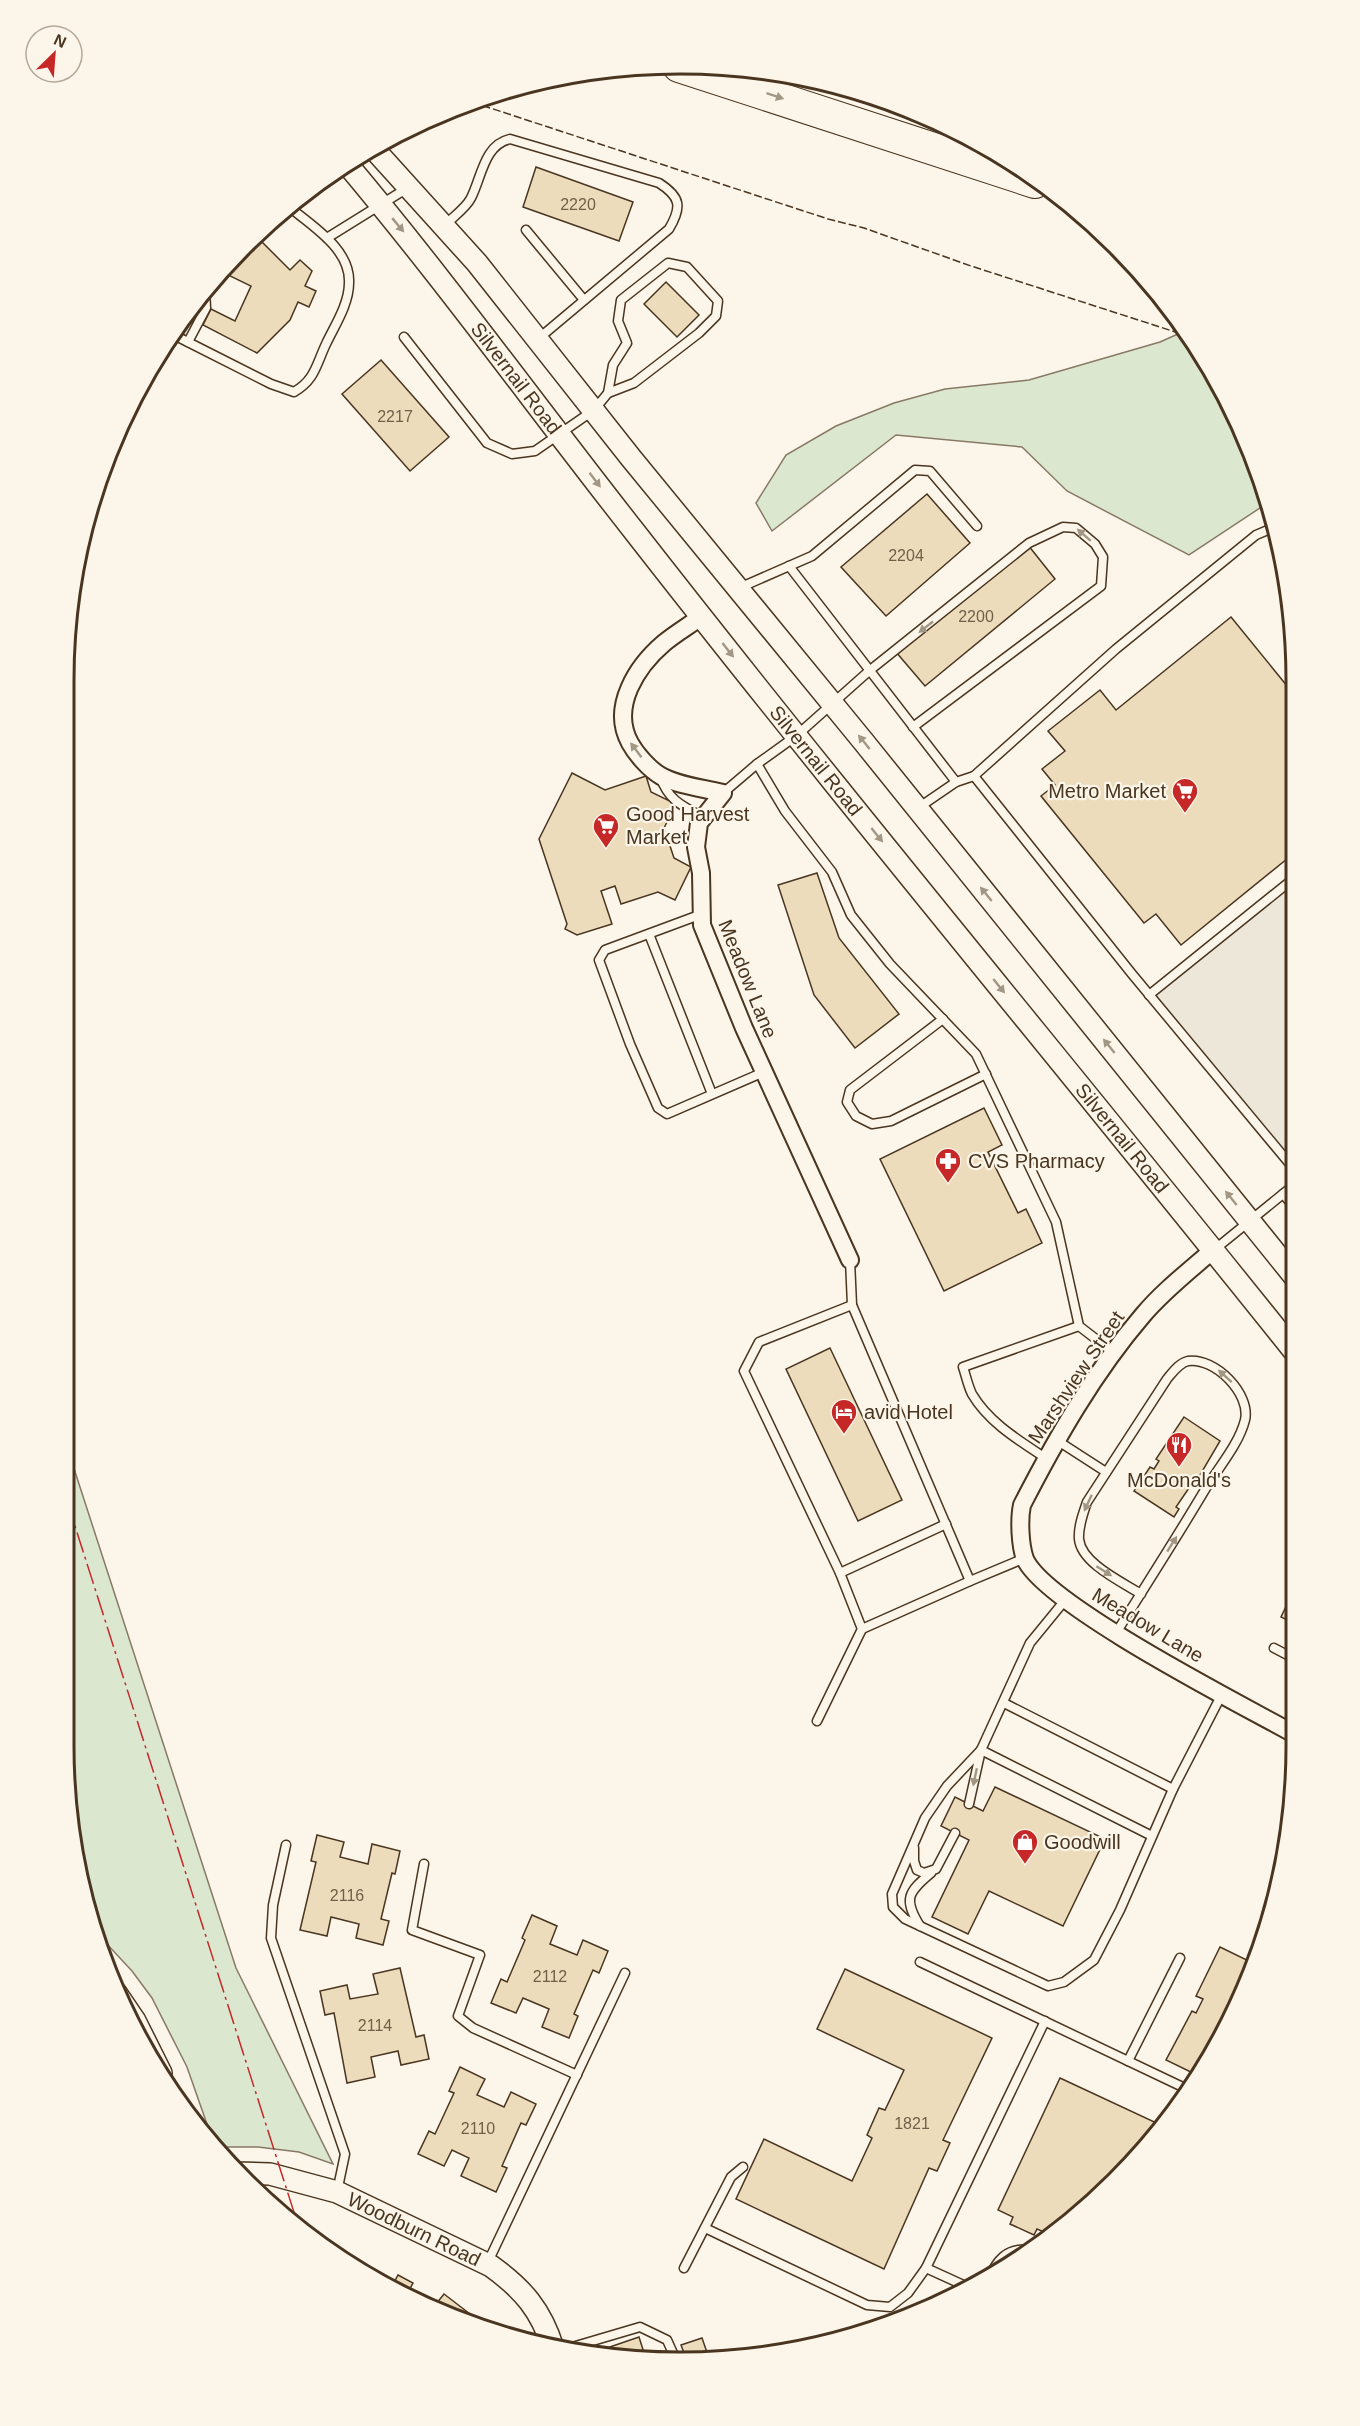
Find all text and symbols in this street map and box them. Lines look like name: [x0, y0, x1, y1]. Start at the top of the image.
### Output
north arrow: [24, 24, 84, 84]
text: N: [51, 31, 69, 51]
one-way arrow: [766, 92, 784, 102]
house number: 2220: [560, 196, 596, 213]
one-way arrow: [392, 217, 405, 233]
street label: Silvernail Road: [467, 318, 566, 438]
house number: 2217: [377, 408, 413, 425]
one-way arrow: [588, 472, 601, 488]
one-way arrow: [1077, 528, 1092, 542]
house number: 2204: [888, 547, 924, 564]
house number: 2200: [958, 608, 994, 625]
one-way arrow: [918, 620, 933, 632]
one-way arrow: [722, 642, 734, 657]
street label: Silvernail Road: [765, 701, 867, 820]
one-way arrow: [858, 735, 871, 750]
one-way arrow: [630, 743, 642, 758]
supermarket icon: Metro Market: [1170, 776, 1200, 814]
place label: Metro Market: [1048, 780, 1166, 802]
place label: Good Harvest Market: [626, 803, 750, 848]
supermarket icon: Good Harvest Market: [591, 811, 621, 849]
one-way arrow: [870, 827, 882, 842]
one-way arrow: [980, 887, 993, 902]
street label: Meadow Lane: [714, 917, 782, 1041]
one-way arrow: [993, 978, 1006, 994]
one-way arrow: [1103, 1038, 1115, 1053]
street label: Silvernail Road: [1071, 1079, 1173, 1197]
pharmacy icon: CVS Pharmacy: [933, 1146, 963, 1184]
place label: CVS Pharmacy: [968, 1150, 1105, 1172]
one-way arrow: [1225, 1190, 1238, 1205]
street label: Marshview Street: [1024, 1306, 1129, 1447]
one-way arrow: [1218, 1370, 1233, 1383]
hotel icon: avid Hotel: [829, 1397, 859, 1435]
place label: avid Hotel: [864, 1401, 953, 1423]
restaurant icon: McDonald's: [1164, 1430, 1194, 1468]
place label: McDonald's: [1127, 1469, 1231, 1491]
one-way arrow: [1083, 1495, 1092, 1512]
one-way arrow: [1166, 1536, 1177, 1552]
one-way arrow: [1096, 1565, 1112, 1576]
street label: Meadow Lane: [1088, 1583, 1208, 1667]
one-way arrow: [970, 1768, 979, 1787]
shop icon: Goodwill: [1010, 1827, 1040, 1865]
place label: Goodwill: [1044, 1831, 1121, 1853]
house number: 2116: [330, 1887, 364, 1904]
house number: 2112: [533, 1968, 567, 1985]
house number: 2114: [358, 2017, 392, 2034]
house number: 1821: [894, 2115, 930, 2132]
house number: 2110: [461, 2120, 495, 2137]
street label: Woodburn Road: [344, 2188, 484, 2270]

